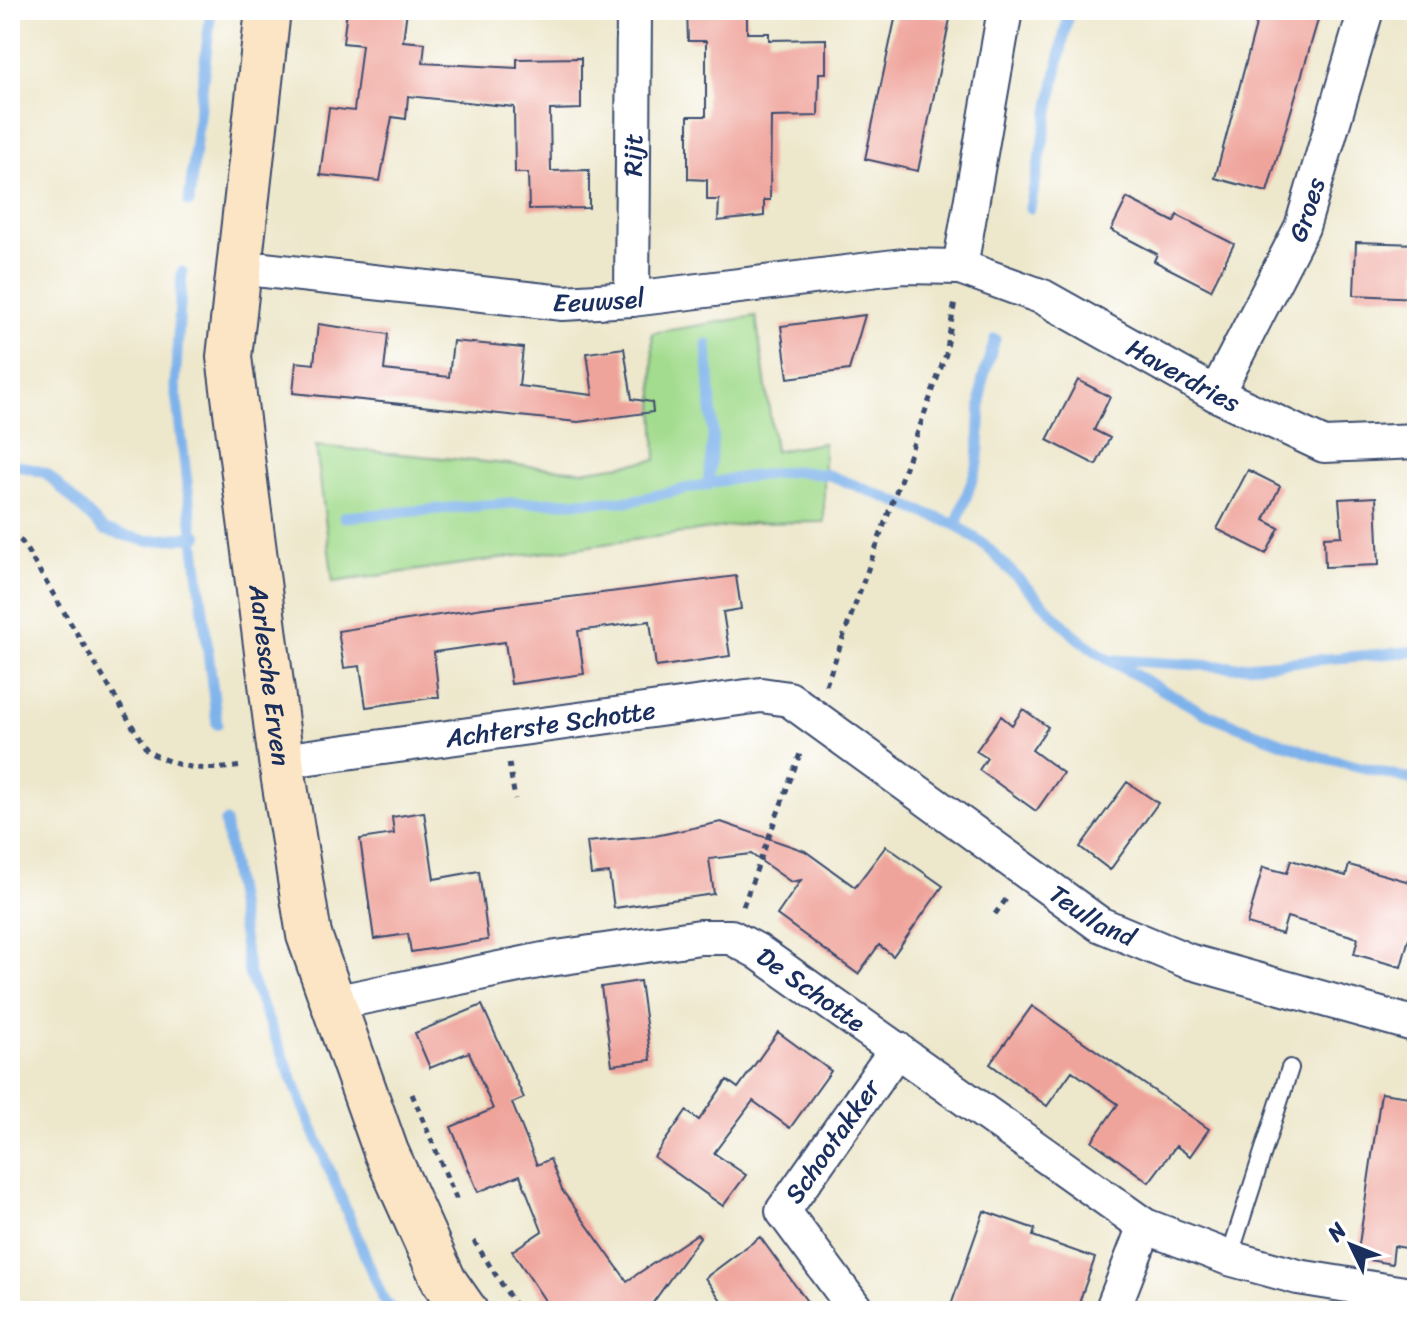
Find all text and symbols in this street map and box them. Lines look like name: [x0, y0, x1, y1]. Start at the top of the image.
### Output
street label: Rijt: [610, 133, 656, 177]
street label: Groes: [1275, 172, 1338, 250]
street label: Eeuwsel: [551, 275, 648, 327]
street label: Haverdries: [1118, 325, 1248, 425]
street label: Aarlesche Erven: [235, 581, 304, 769]
street label: Achterste Schotte: [442, 687, 658, 761]
street label: Teulland: [1039, 872, 1145, 961]
street label: De Schotte: [747, 934, 876, 1045]
street label: Schootakker: [772, 1068, 893, 1213]
north arrow: [1311, 1205, 1391, 1285]
text: N: [1317, 1212, 1357, 1251]

